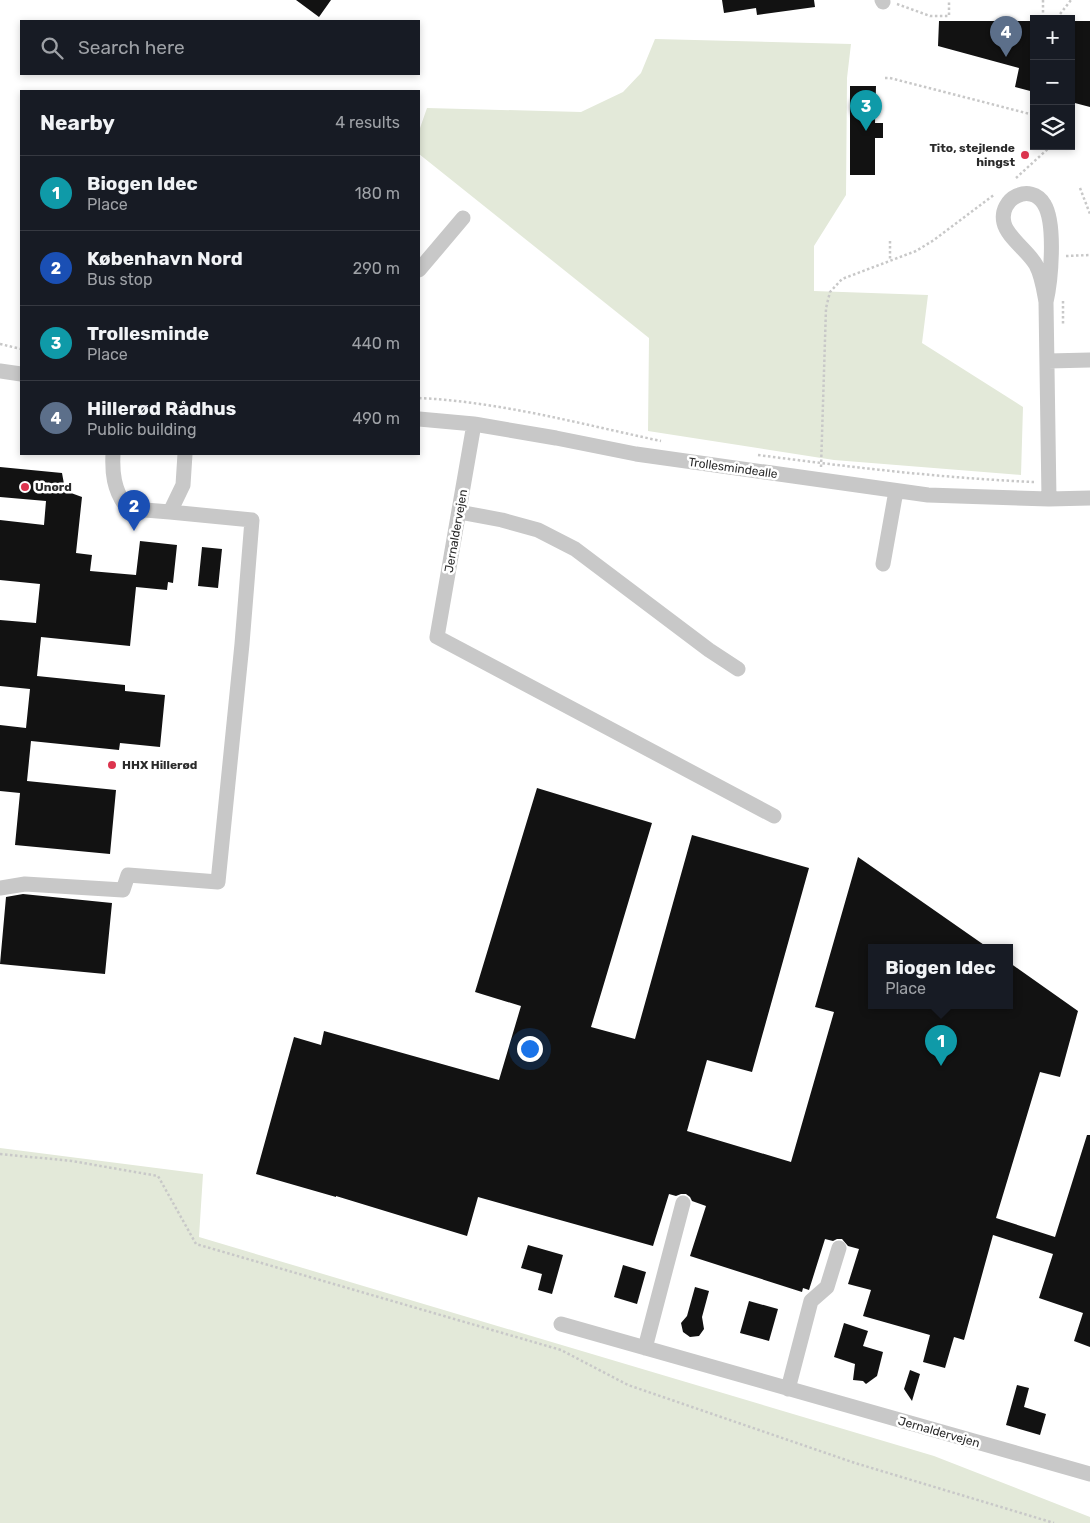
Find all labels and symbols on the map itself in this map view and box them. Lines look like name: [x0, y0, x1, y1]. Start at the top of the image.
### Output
pin: 4: [990, 16, 1022, 57]
pin: 3: [850, 90, 882, 131]
place label: Tito, stejlende hingst: [929, 141, 1015, 169]
marker: Tito, stejlende hingst: [1019, 149, 1031, 161]
street label: Trollesmindealle: [688, 455, 779, 481]
place label: Unord: [35, 480, 72, 494]
marker: Unord: [19, 481, 31, 493]
street label: Jernaldervejen: [442, 488, 470, 574]
pin: 2: [118, 490, 150, 531]
place label: HHX Hillerød: [122, 758, 197, 772]
marker: HHX Hillerød: [106, 759, 118, 771]
pin: 1: [925, 1025, 957, 1066]
your location: [517, 1036, 543, 1062]
street label: Jernaldervejen: [897, 1414, 981, 1450]

